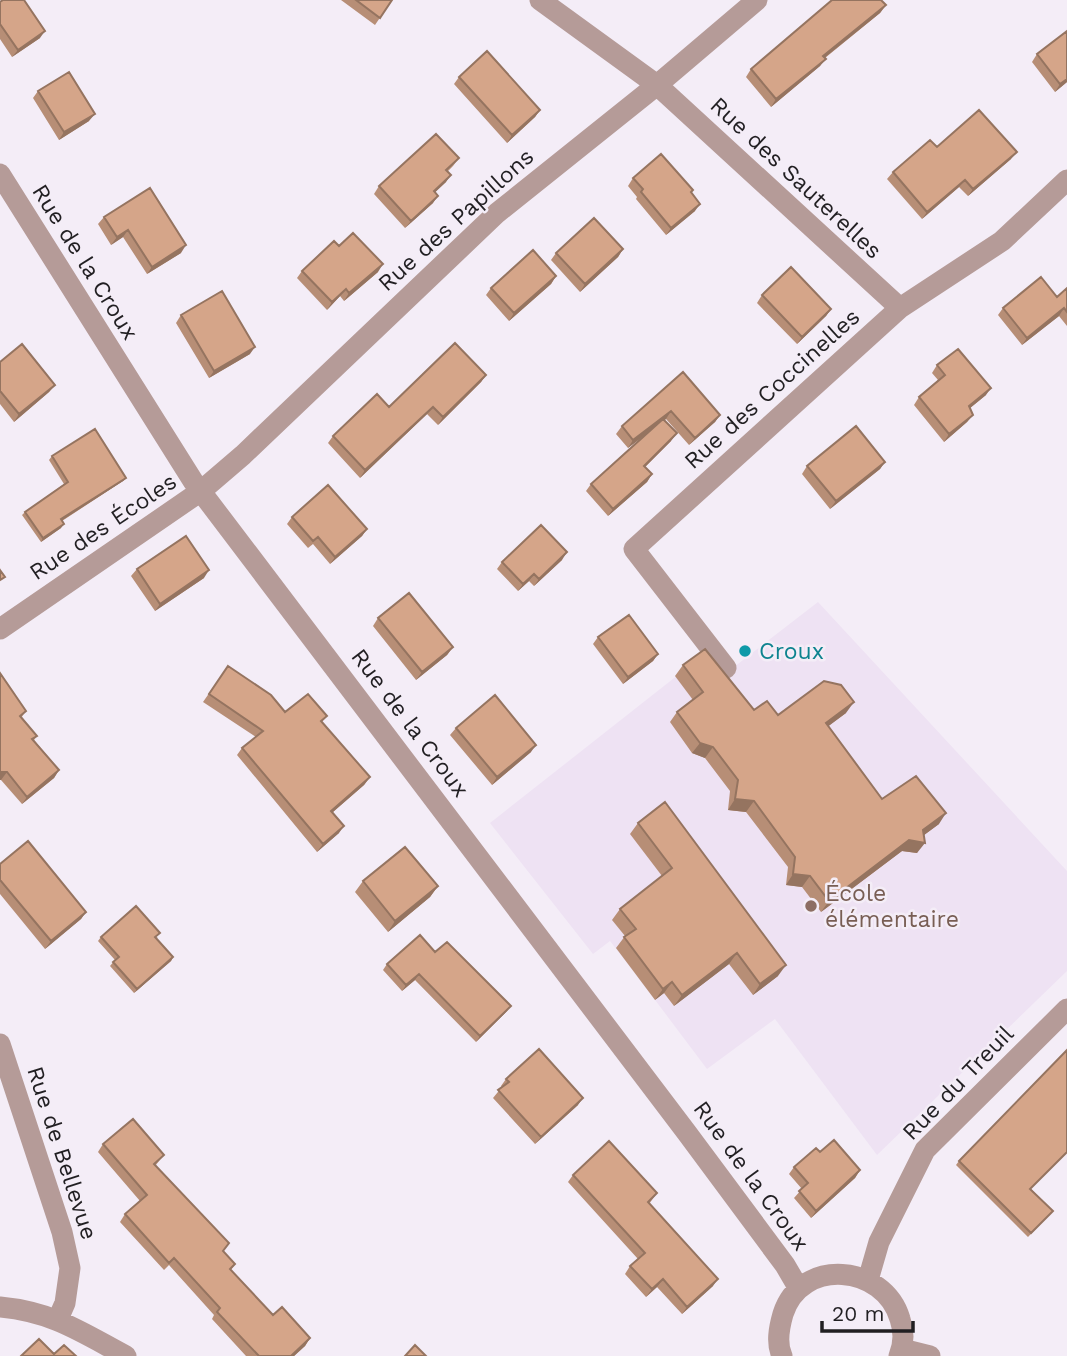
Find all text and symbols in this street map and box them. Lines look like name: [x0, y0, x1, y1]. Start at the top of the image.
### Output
street label: Rue des Sauterelles: [705, 92, 887, 264]
street label: Rue des Papillons: [373, 143, 539, 297]
street label: Rue de la Croux: [26, 179, 144, 345]
street label: Rue des Coccinelles: [679, 303, 865, 475]
street label: Rue des Écoles: [24, 468, 182, 586]
place label: Croux: [759, 638, 824, 665]
marker: Croux: [737, 643, 753, 659]
street label: Rue de la Croux: [346, 644, 474, 802]
place label: École élémentaire: [825, 880, 959, 933]
marker: École élémentaire: [803, 898, 819, 914]
street label: Rue du Treuil: [897, 1020, 1019, 1146]
street label: Rue de Bellevue: [21, 1063, 103, 1243]
street label: Rue de la Croux: [688, 1096, 814, 1256]
scale bar: [822, 1290, 913, 1334]
text: 20 m: [832, 1301, 884, 1326]

